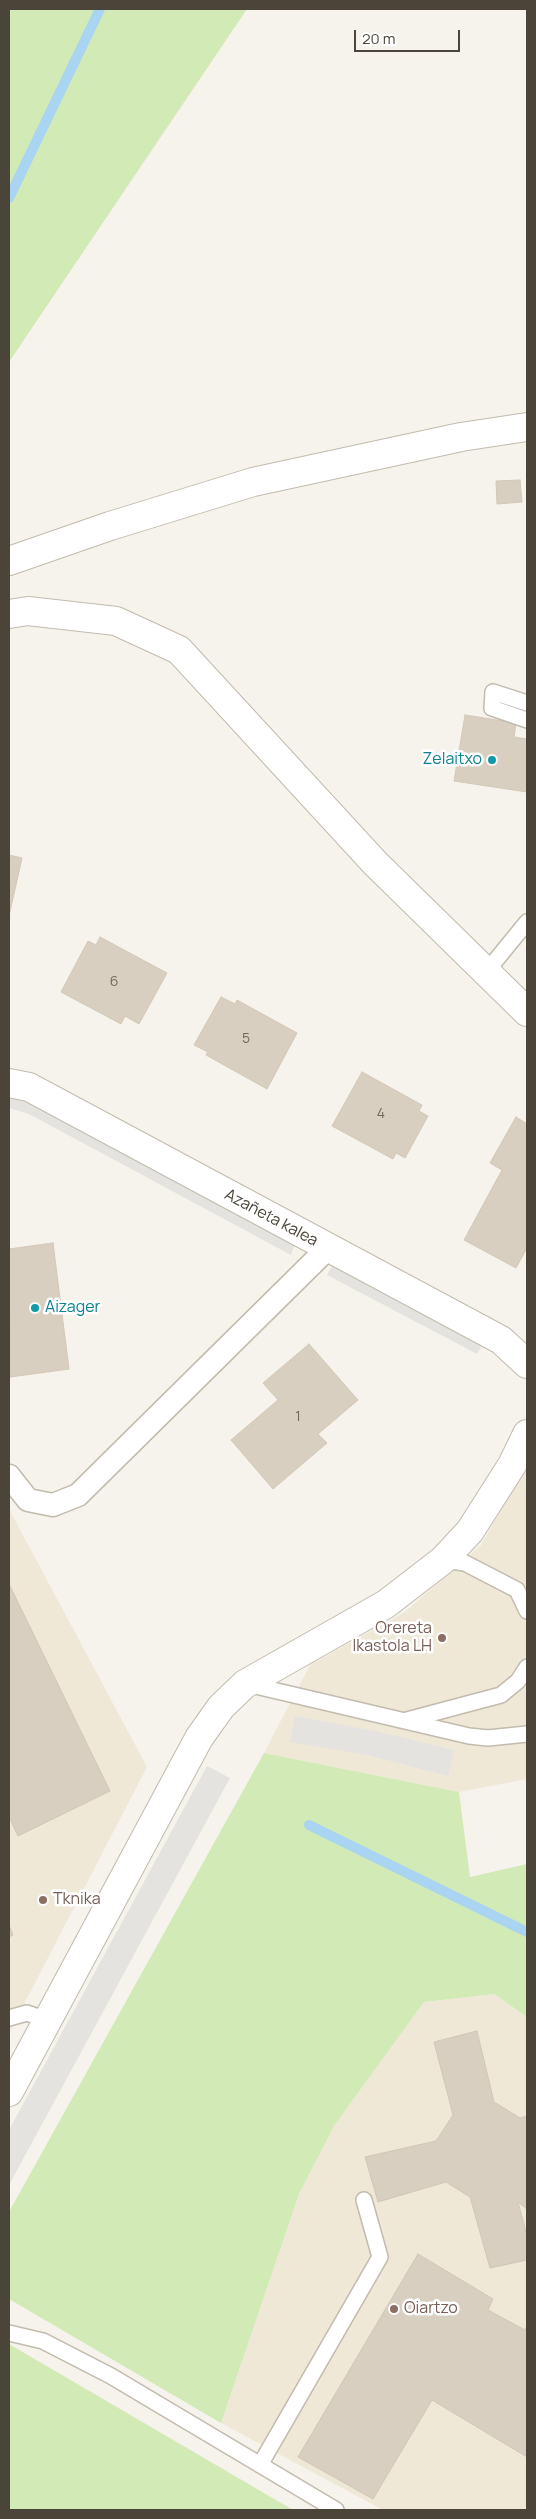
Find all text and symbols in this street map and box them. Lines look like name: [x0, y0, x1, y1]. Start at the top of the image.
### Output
scale bar: [356, 20, 462, 52]
text: 20 m: [362, 28, 395, 49]
place label: Zelaitxo: [422, 750, 482, 770]
marker: Zelaitxo: [486, 754, 498, 766]
house number: 6: [110, 974, 118, 990]
house number: 5: [242, 1031, 250, 1047]
house number: 4: [377, 1106, 385, 1122]
street label: Azañeta kalea: [221, 1185, 321, 1251]
place label: Aizager: [45, 1298, 100, 1318]
marker: Aizager: [29, 1302, 41, 1314]
house number: 1: [295, 1409, 301, 1425]
place label: Orereta Ikastola LH: [353, 1619, 432, 1657]
marker: Orereta Ikastola LH: [436, 1632, 448, 1644]
place label: Tknika: [53, 1890, 101, 1910]
marker: Tknika: [37, 1894, 49, 1906]
place label: Oiartzo: [404, 2299, 458, 2319]
marker: Oiartzo: [388, 2303, 400, 2315]

